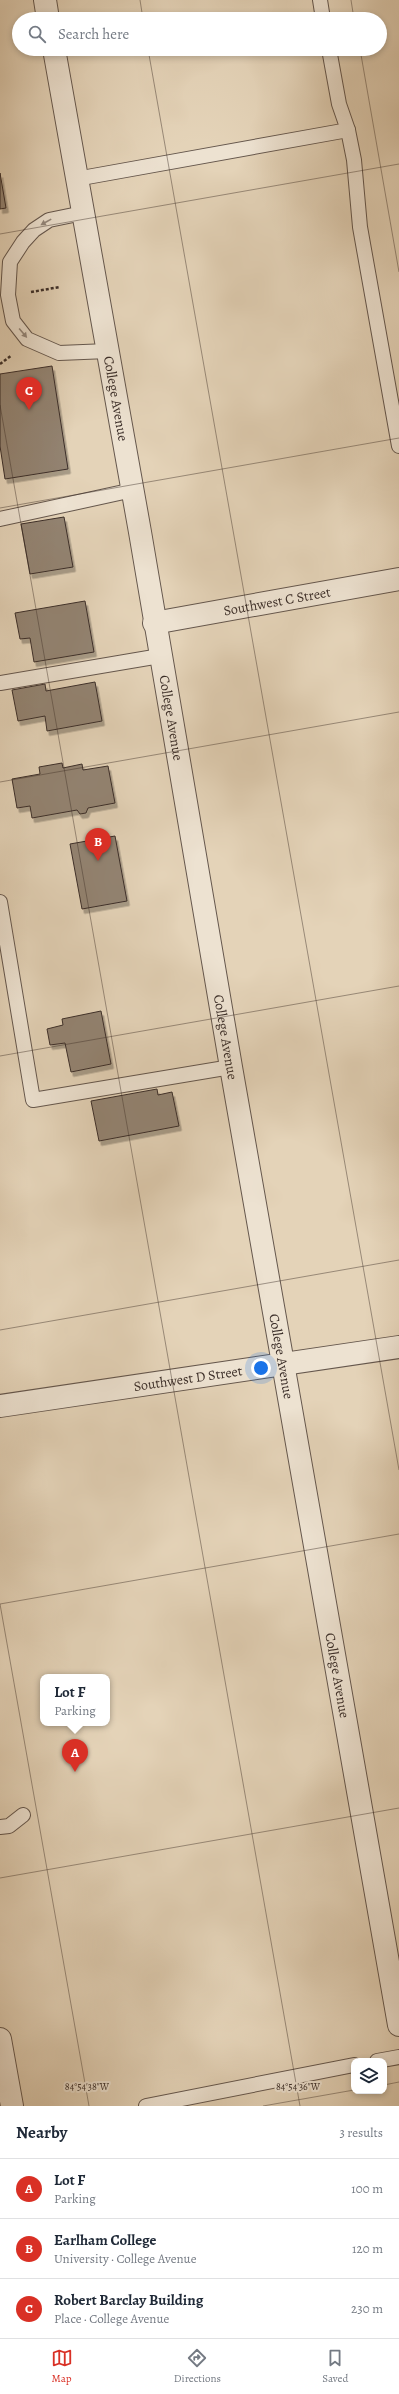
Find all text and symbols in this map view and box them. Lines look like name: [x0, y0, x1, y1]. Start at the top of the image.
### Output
search box: [12, 12, 387, 56]
icon: search: [26, 23, 48, 45]
text: Search here: [58, 24, 129, 44]
one-way arrow: [40, 219, 52, 226]
one-way arrow: [19, 328, 28, 339]
street label: College Avenue: [99, 354, 133, 443]
pin: C: [16, 377, 42, 410]
street label: Southwest C Street: [222, 582, 332, 620]
street label: College Avenue: [155, 674, 188, 762]
pin: B: [85, 828, 111, 861]
street label: College Avenue: [209, 993, 243, 1081]
street label: College Avenue: [265, 1312, 299, 1400]
your location: [251, 1358, 271, 1378]
street label: Southwest D Street: [132, 1361, 244, 1396]
street label: College Avenue: [321, 1631, 355, 1720]
popup: [40, 1674, 110, 1726]
text: Lot F: [54, 1682, 85, 1702]
text: Parking: [54, 1702, 96, 1719]
pin: A: [62, 1739, 88, 1772]
map controls: [351, 2058, 387, 2094]
button: layers: [351, 2058, 387, 2094]
text: 84°54'38"W: [65, 2080, 110, 2093]
text: 84°54'36"W: [276, 2080, 321, 2093]
text: Nearby: [16, 2121, 67, 2144]
text: 3 results: [339, 2124, 383, 2141]
text: Lot F: [54, 2170, 85, 2190]
text: A: [25, 2180, 33, 2197]
text: 100 m: [351, 2180, 383, 2197]
text: Parking: [54, 2190, 96, 2207]
text: Earlham College: [54, 2230, 156, 2250]
text: B: [25, 2240, 33, 2257]
text: 120 m: [352, 2240, 383, 2257]
text: University · College Avenue: [54, 2250, 196, 2267]
text: Robert Barclay Building: [54, 2290, 203, 2310]
text: C: [25, 2300, 33, 2317]
text: 230 m: [351, 2300, 383, 2317]
text: Place · College Avenue: [54, 2310, 169, 2327]
tab: Map: [51, 2347, 73, 2386]
tab: Directions: [174, 2347, 221, 2386]
tab: Saved: [322, 2347, 348, 2386]

